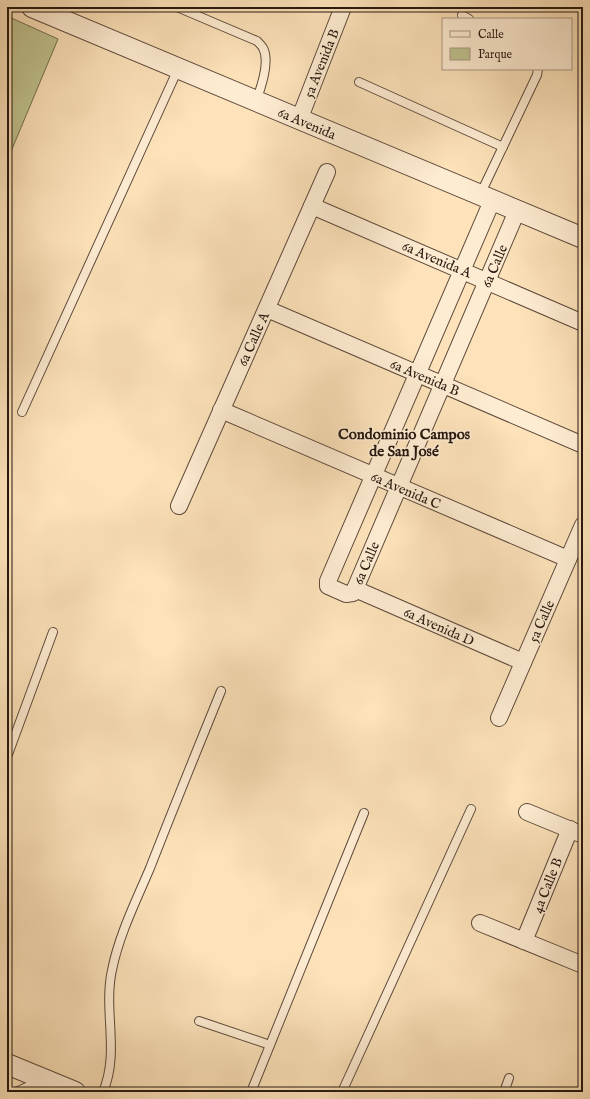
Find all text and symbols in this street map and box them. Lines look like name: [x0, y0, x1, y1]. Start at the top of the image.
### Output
legend: [442, 18, 572, 70]
street label: 5a Avenida B: [300, 26, 344, 101]
text: Calle: [478, 27, 504, 42]
text: Parque: [478, 47, 513, 63]
street label: 6a Avenida: [275, 104, 339, 145]
street label: 6a Avenida A: [399, 237, 475, 283]
street label: 6a Calle: [478, 242, 512, 291]
street label: 6a Calle A: [234, 309, 274, 369]
street label: 6a Avenida B: [387, 355, 462, 401]
district label: Condominio Campos de San José: [338, 425, 471, 461]
street label: 6a Avenida C: [368, 468, 443, 514]
street label: 6a Calle: [350, 539, 384, 588]
street label: 5a Calle: [525, 597, 559, 645]
street label: 6a Avenida D: [400, 603, 477, 651]
street label: 4a Calle B: [529, 855, 567, 916]

